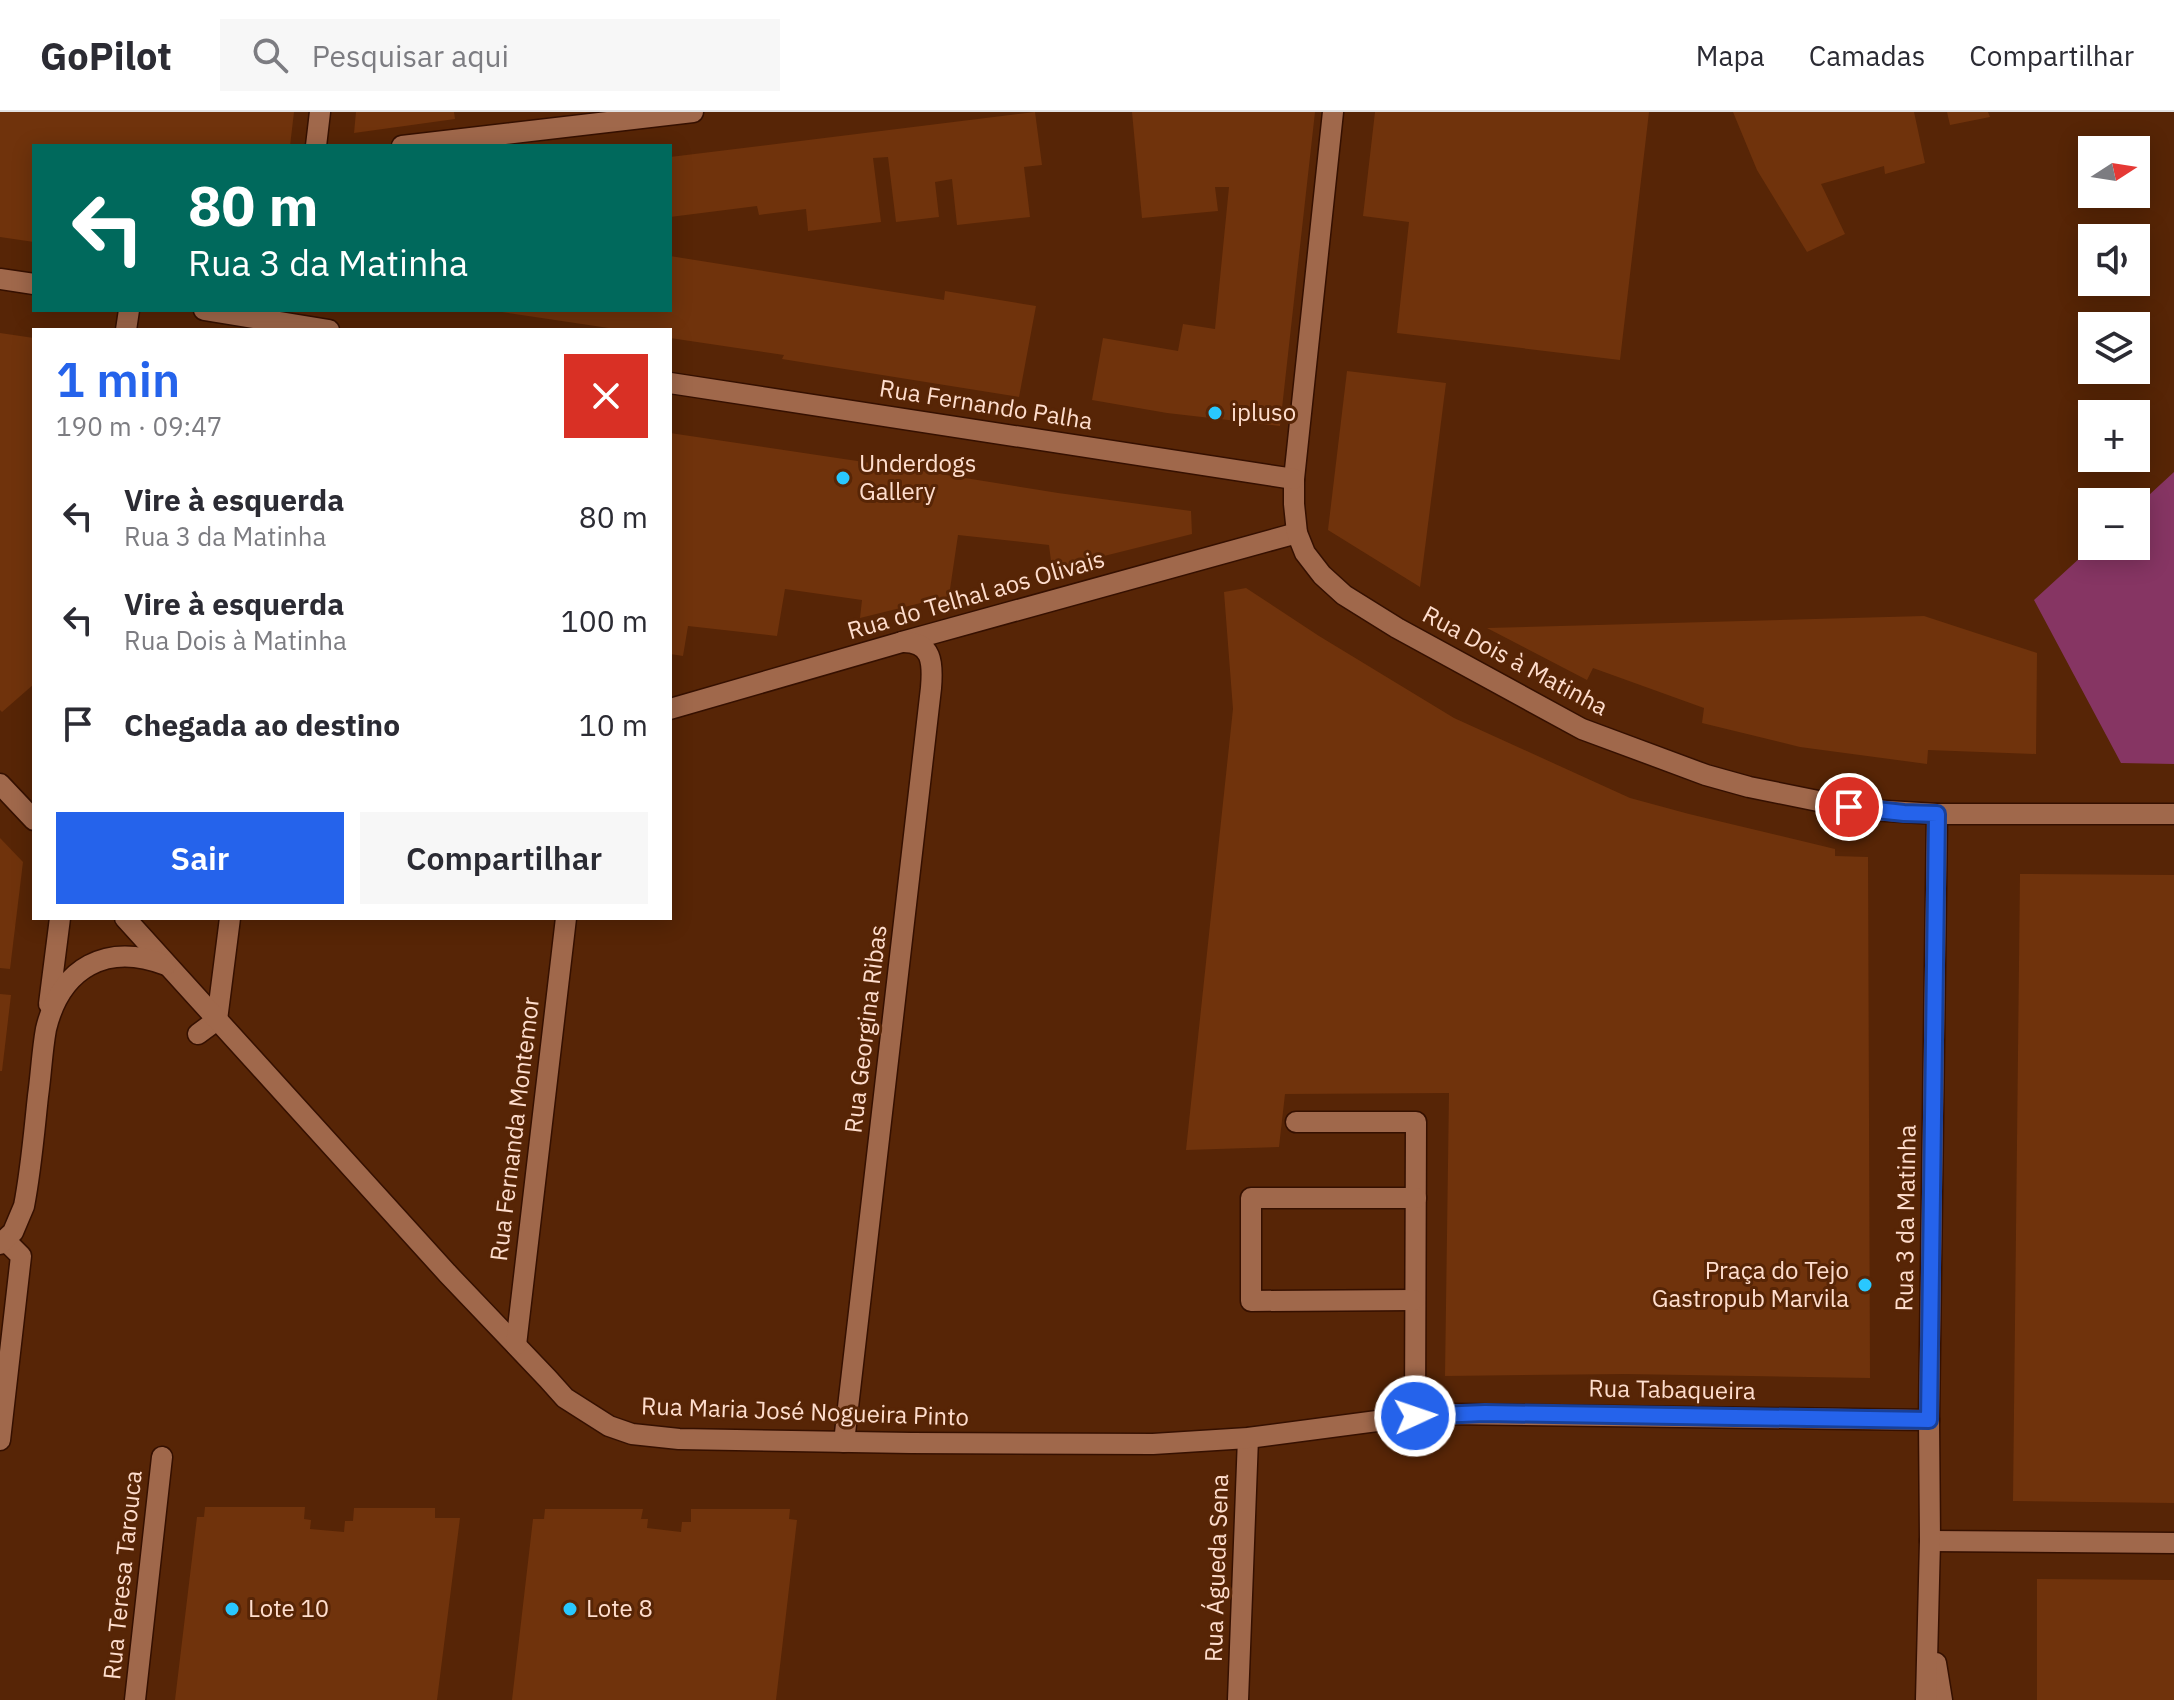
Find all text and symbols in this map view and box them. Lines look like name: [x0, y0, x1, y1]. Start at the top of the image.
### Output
search box: [220, 19, 780, 91]
text: GoPilot: [40, 31, 172, 80]
icon: search: [248, 33, 292, 77]
text: Pesquisar aqui: [312, 36, 509, 75]
text: Mapa: [1696, 37, 1765, 74]
text: Camadas: [1809, 37, 1925, 74]
text: Compartilhar: [1969, 37, 2134, 74]
north arrow: [2078, 136, 2150, 208]
map controls: [2078, 136, 2150, 560]
text: 80 m: [188, 169, 318, 241]
icon: left: [56, 176, 160, 280]
button: sound: [2078, 224, 2150, 296]
text: Rua 3 da Matinha: [188, 239, 468, 286]
button: layers: [2078, 312, 2150, 384]
text: 1 min: [56, 348, 180, 410]
button: close: [564, 354, 648, 438]
street label: Rua Fernando Palha: [877, 371, 1095, 437]
place label: ipluso: [1231, 396, 1296, 428]
button: +: [2078, 400, 2150, 472]
marker: ipluso: [1206, 404, 1224, 422]
text: 190 m · 09:47: [56, 409, 222, 443]
place label: Underdogs Gallery: [859, 447, 976, 507]
marker: Underdogs Gallery: [834, 469, 852, 487]
text: Vire à esquerda: [124, 480, 344, 519]
button: −: [2078, 488, 2150, 560]
icon: left: [56, 494, 100, 538]
text: 80 m: [579, 497, 648, 536]
text: Rua 3 da Matinha: [124, 519, 326, 553]
street label: Rua do Telhal aos Olivais: [843, 542, 1108, 646]
text: Vire à esquerda: [124, 584, 344, 623]
icon: left: [56, 598, 100, 642]
street label: Rua Dois à Matinha: [1417, 598, 1614, 723]
text: 100 m: [561, 601, 648, 640]
text: Rua Dois à Matinha: [124, 623, 347, 657]
icon: arrive: [56, 702, 100, 746]
text: Chegada ao destino: [124, 705, 400, 744]
text: 10 m: [579, 705, 648, 744]
pin: [1815, 773, 1883, 841]
icon: arrive: [1827, 785, 1871, 829]
button: Sair: [56, 812, 344, 904]
button: Compartilhar: [360, 812, 648, 904]
street label: Rua Georgina Ribas: [836, 923, 894, 1135]
street label: Rua Fernanda Montemor: [482, 995, 546, 1263]
street label: Rua 3 da Matinha: [1887, 1124, 1923, 1312]
place label: Praça do Tejo Gastropub Marvila: [1652, 1254, 1849, 1314]
marker: Praça do Tejo Gastropub Marvila: [1856, 1276, 1874, 1294]
street label: Rua Tabaqueira: [1588, 1372, 1756, 1406]
position arrow: [1373, 1374, 1457, 1458]
street label: Rua Maria José Nogueira Pinto: [640, 1389, 970, 1433]
street label: Rua Teresa Tarouca: [95, 1468, 149, 1681]
street label: Rua Águeda Sena: [1197, 1473, 1235, 1663]
place label: Lote 10: [248, 1592, 329, 1624]
place label: Lote 8: [586, 1592, 653, 1624]
marker: Lote 10: [223, 1600, 241, 1618]
marker: Lote 8: [561, 1600, 579, 1618]

